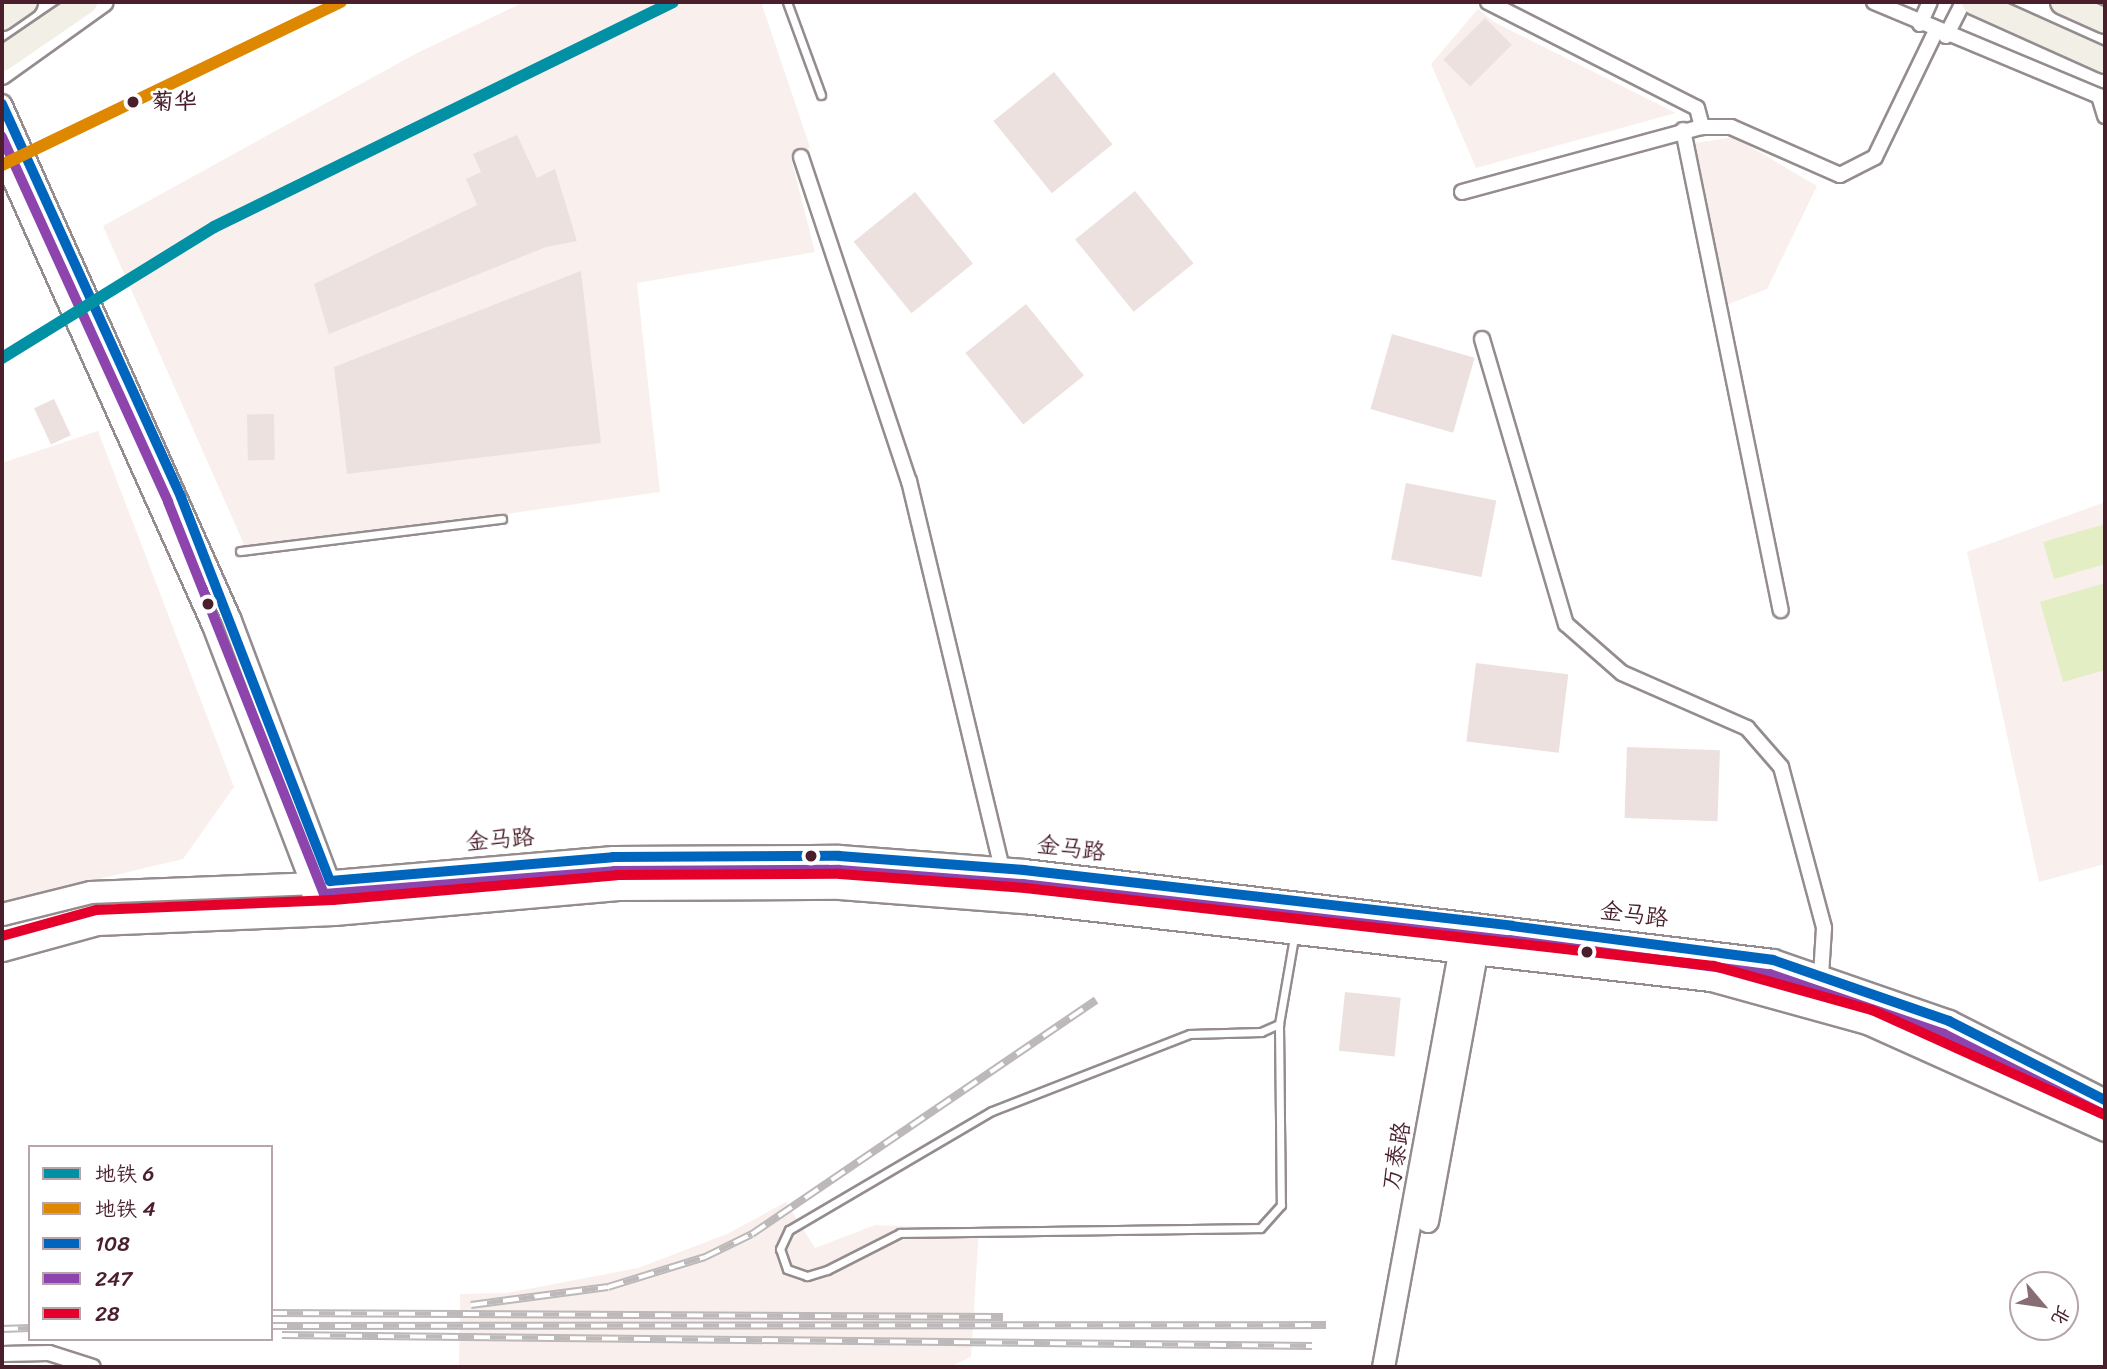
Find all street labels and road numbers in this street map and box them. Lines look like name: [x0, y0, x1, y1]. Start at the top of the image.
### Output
street label: 金马路: [464, 823, 536, 857]
street label: 金马路: [1035, 831, 1107, 867]
street label: 金马路: [1598, 897, 1670, 933]
street label: 万泰路: [1377, 1120, 1417, 1192]

